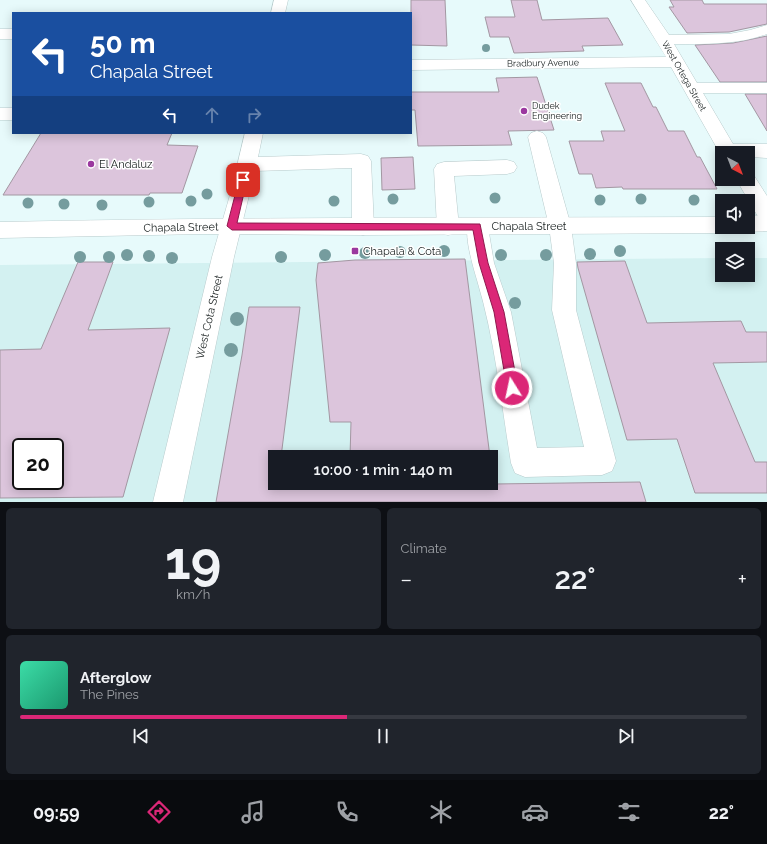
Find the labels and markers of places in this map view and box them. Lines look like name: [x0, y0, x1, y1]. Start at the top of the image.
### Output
place label: Dudek Engineering: [532, 101, 582, 121]
marker: Dudek Engineering: [519, 106, 529, 116]
place label: El Andaluz: [99, 158, 153, 171]
marker: El Andaluz: [86, 159, 96, 169]
pin: [226, 163, 260, 197]
place label: Chapala & Cota: [363, 245, 441, 258]
marker: Chapala & Cota: [350, 246, 360, 256]

